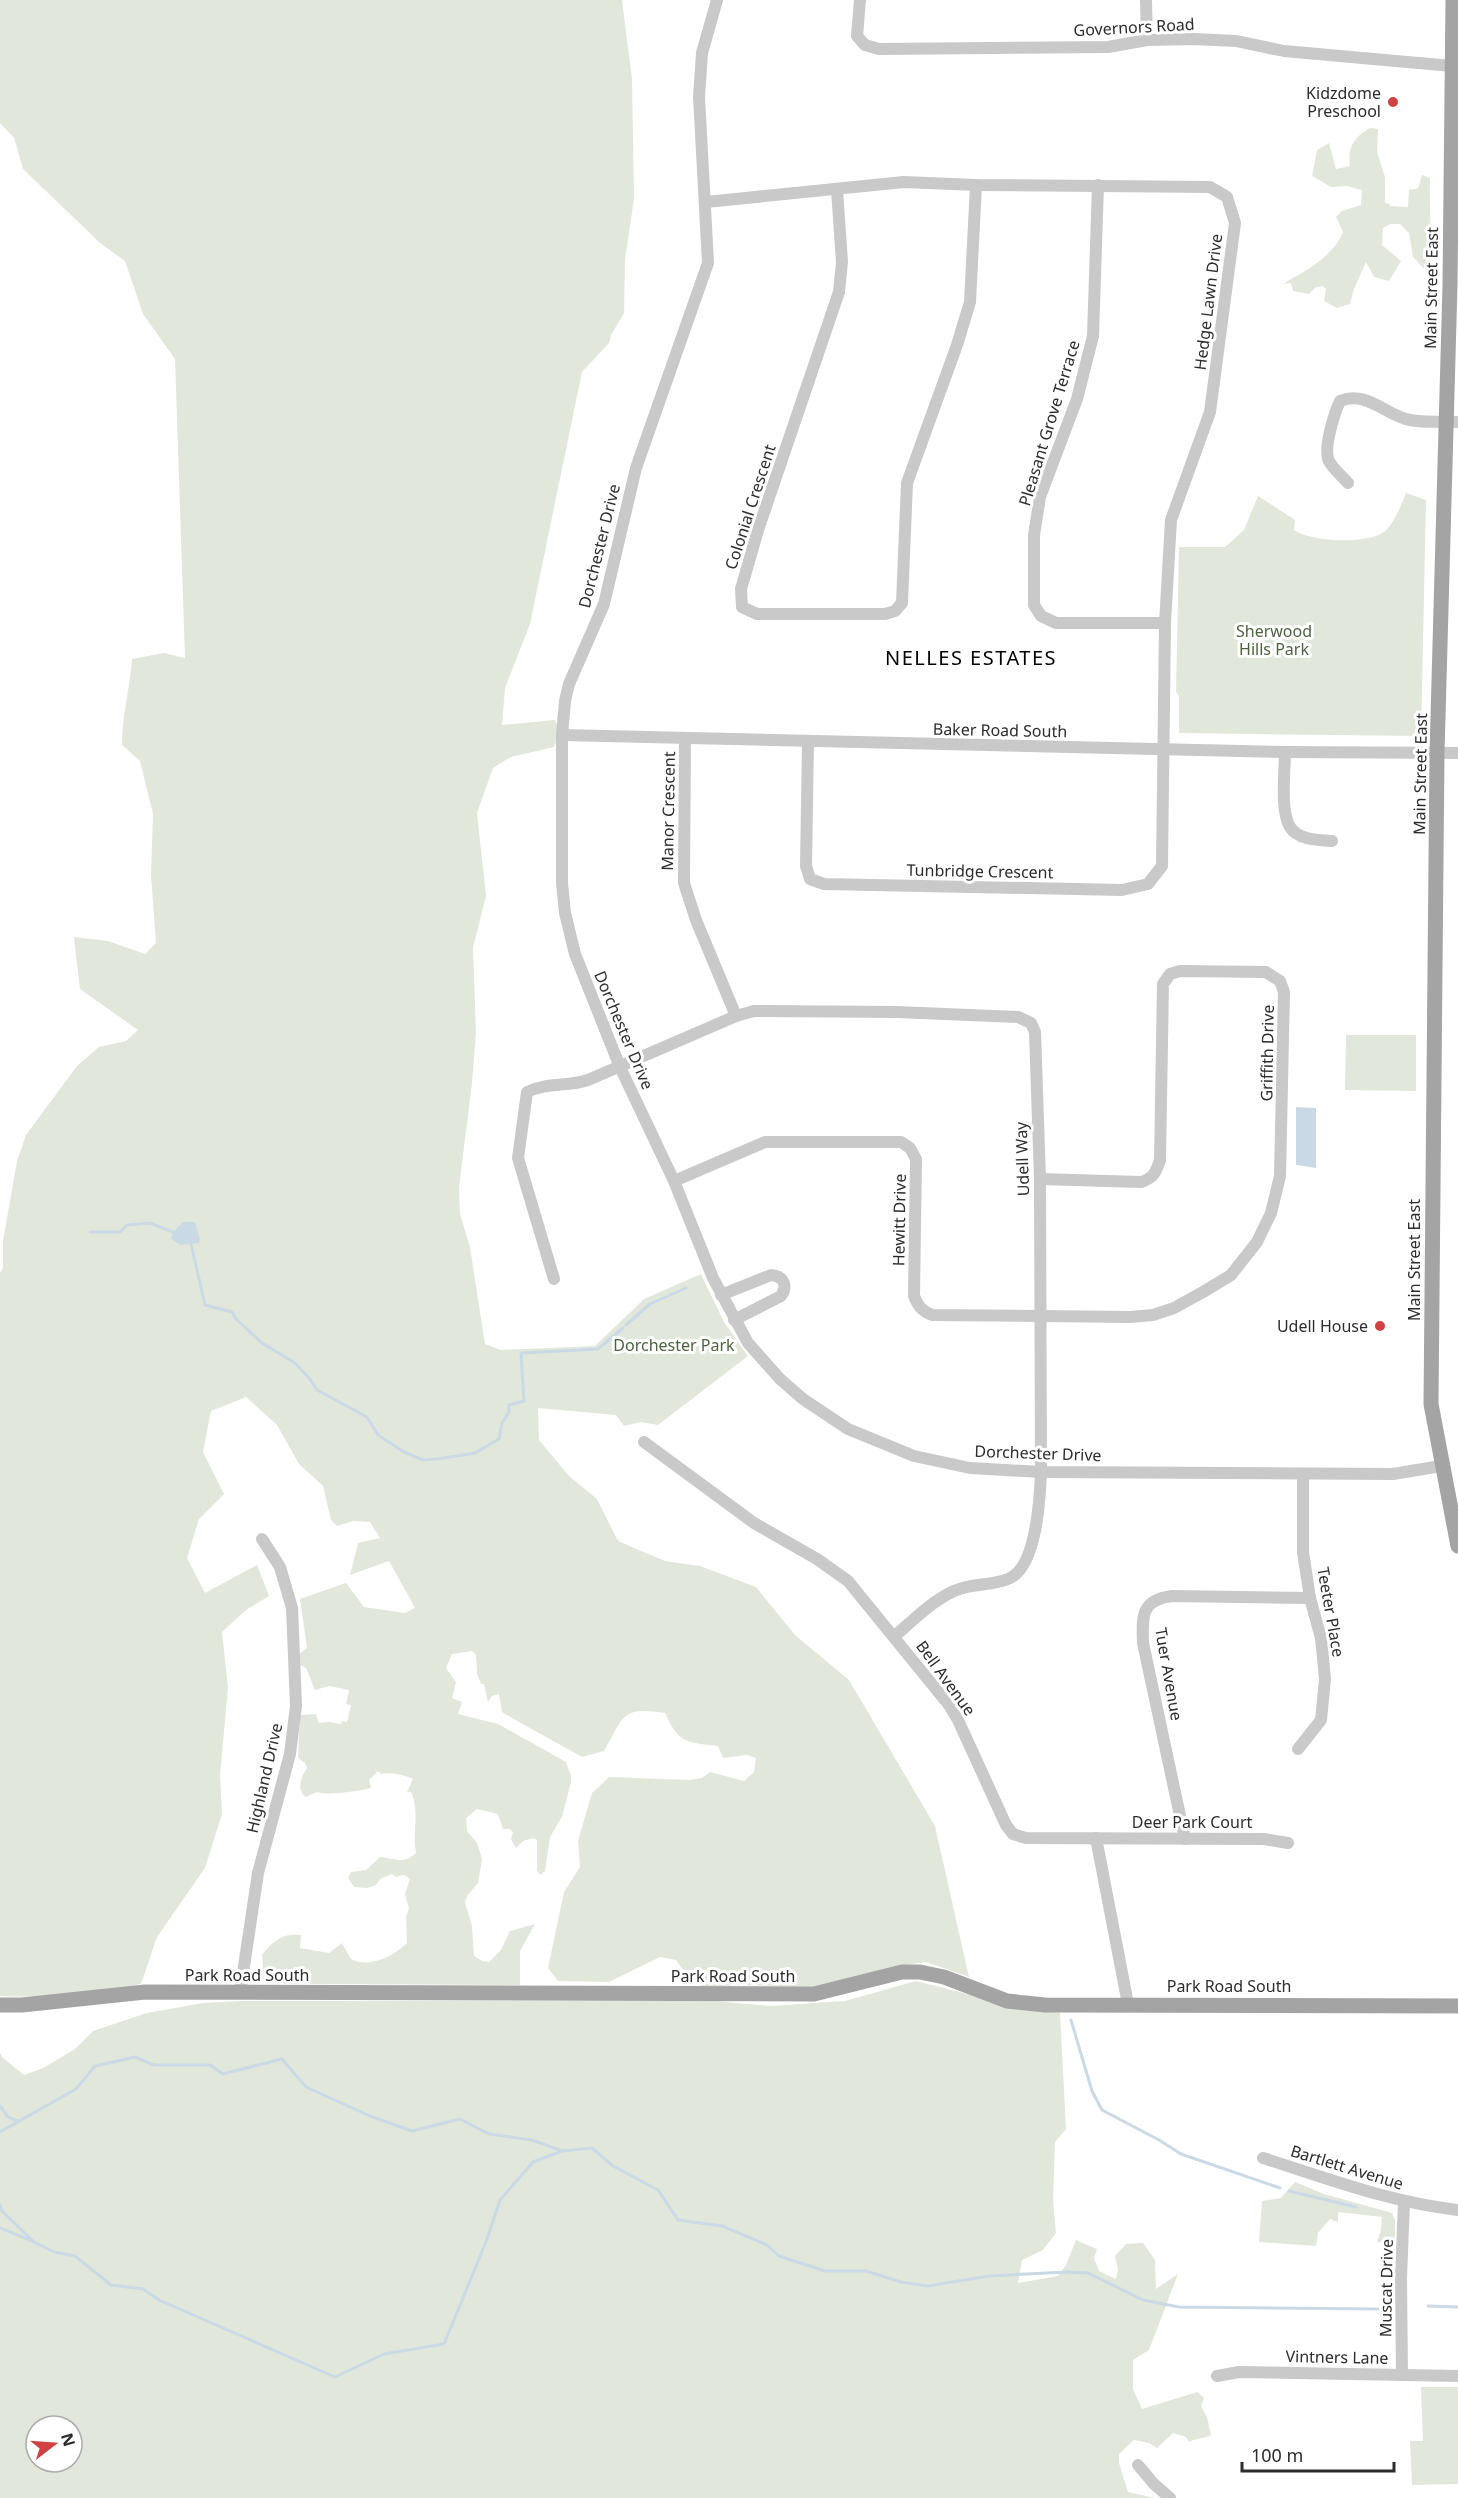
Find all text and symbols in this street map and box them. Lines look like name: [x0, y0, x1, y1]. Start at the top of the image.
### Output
street label: Governors Road: [1073, 13, 1195, 41]
place label: Kidzdome Preschool: [1306, 82, 1381, 122]
marker: Kidzdome Preschool: [1386, 95, 1400, 109]
street label: Main Street East: [1419, 227, 1443, 349]
street label: Hedge Lawn Drive: [1189, 233, 1227, 371]
street label: Pleasant Grove Terrace: [1013, 337, 1085, 509]
street label: Colonial Crescent: [719, 441, 781, 572]
street label: Dorchester Drive: [573, 482, 625, 610]
park label: Sherwood Hills Park: [1236, 620, 1312, 660]
district label: NELLES ESTATES: [885, 644, 1057, 671]
street label: Main Street East: [1408, 713, 1432, 835]
street label: Baker Road South: [933, 718, 1067, 742]
street label: Manor Crescent: [656, 751, 680, 871]
street label: Tunbridge Crescent: [906, 859, 1054, 883]
street label: Dorchester Drive: [589, 967, 659, 1093]
street label: Griffith Drive: [1255, 1004, 1279, 1102]
street label: Udell Way: [1010, 1120, 1034, 1197]
street label: Hewitt Drive: [887, 1174, 911, 1266]
street label: Main Street East: [1403, 1199, 1425, 1321]
place label: Udell House: [1277, 1315, 1368, 1337]
marker: Udell House: [1373, 1319, 1387, 1333]
park label: Dorchester Park: [613, 1334, 735, 1356]
street label: Dorchester Drive: [974, 1440, 1102, 1466]
street label: Teeter Place: [1312, 1565, 1350, 1659]
street label: Tuer Avenue: [1150, 1626, 1188, 1722]
street label: Bell Avenue: [911, 1636, 981, 1720]
street label: Highland Drive: [241, 1721, 287, 1835]
street label: Deer Park Court: [1132, 1811, 1252, 1833]
street label: Park Road South: [185, 1964, 309, 1986]
street label: Park Road South: [671, 1965, 795, 1987]
street label: Park Road South: [1167, 1975, 1291, 1997]
street label: Bartlett Avenue: [1288, 2139, 1406, 2195]
street label: Muscat Drive: [1374, 2239, 1398, 2337]
street label: Vintners Lane: [1285, 2345, 1389, 2369]
north arrow: [24, 2414, 84, 2474]
text: N: [56, 2430, 81, 2449]
scale bar: [1242, 2435, 1394, 2473]
text: 100 m: [1251, 2443, 1303, 2467]

